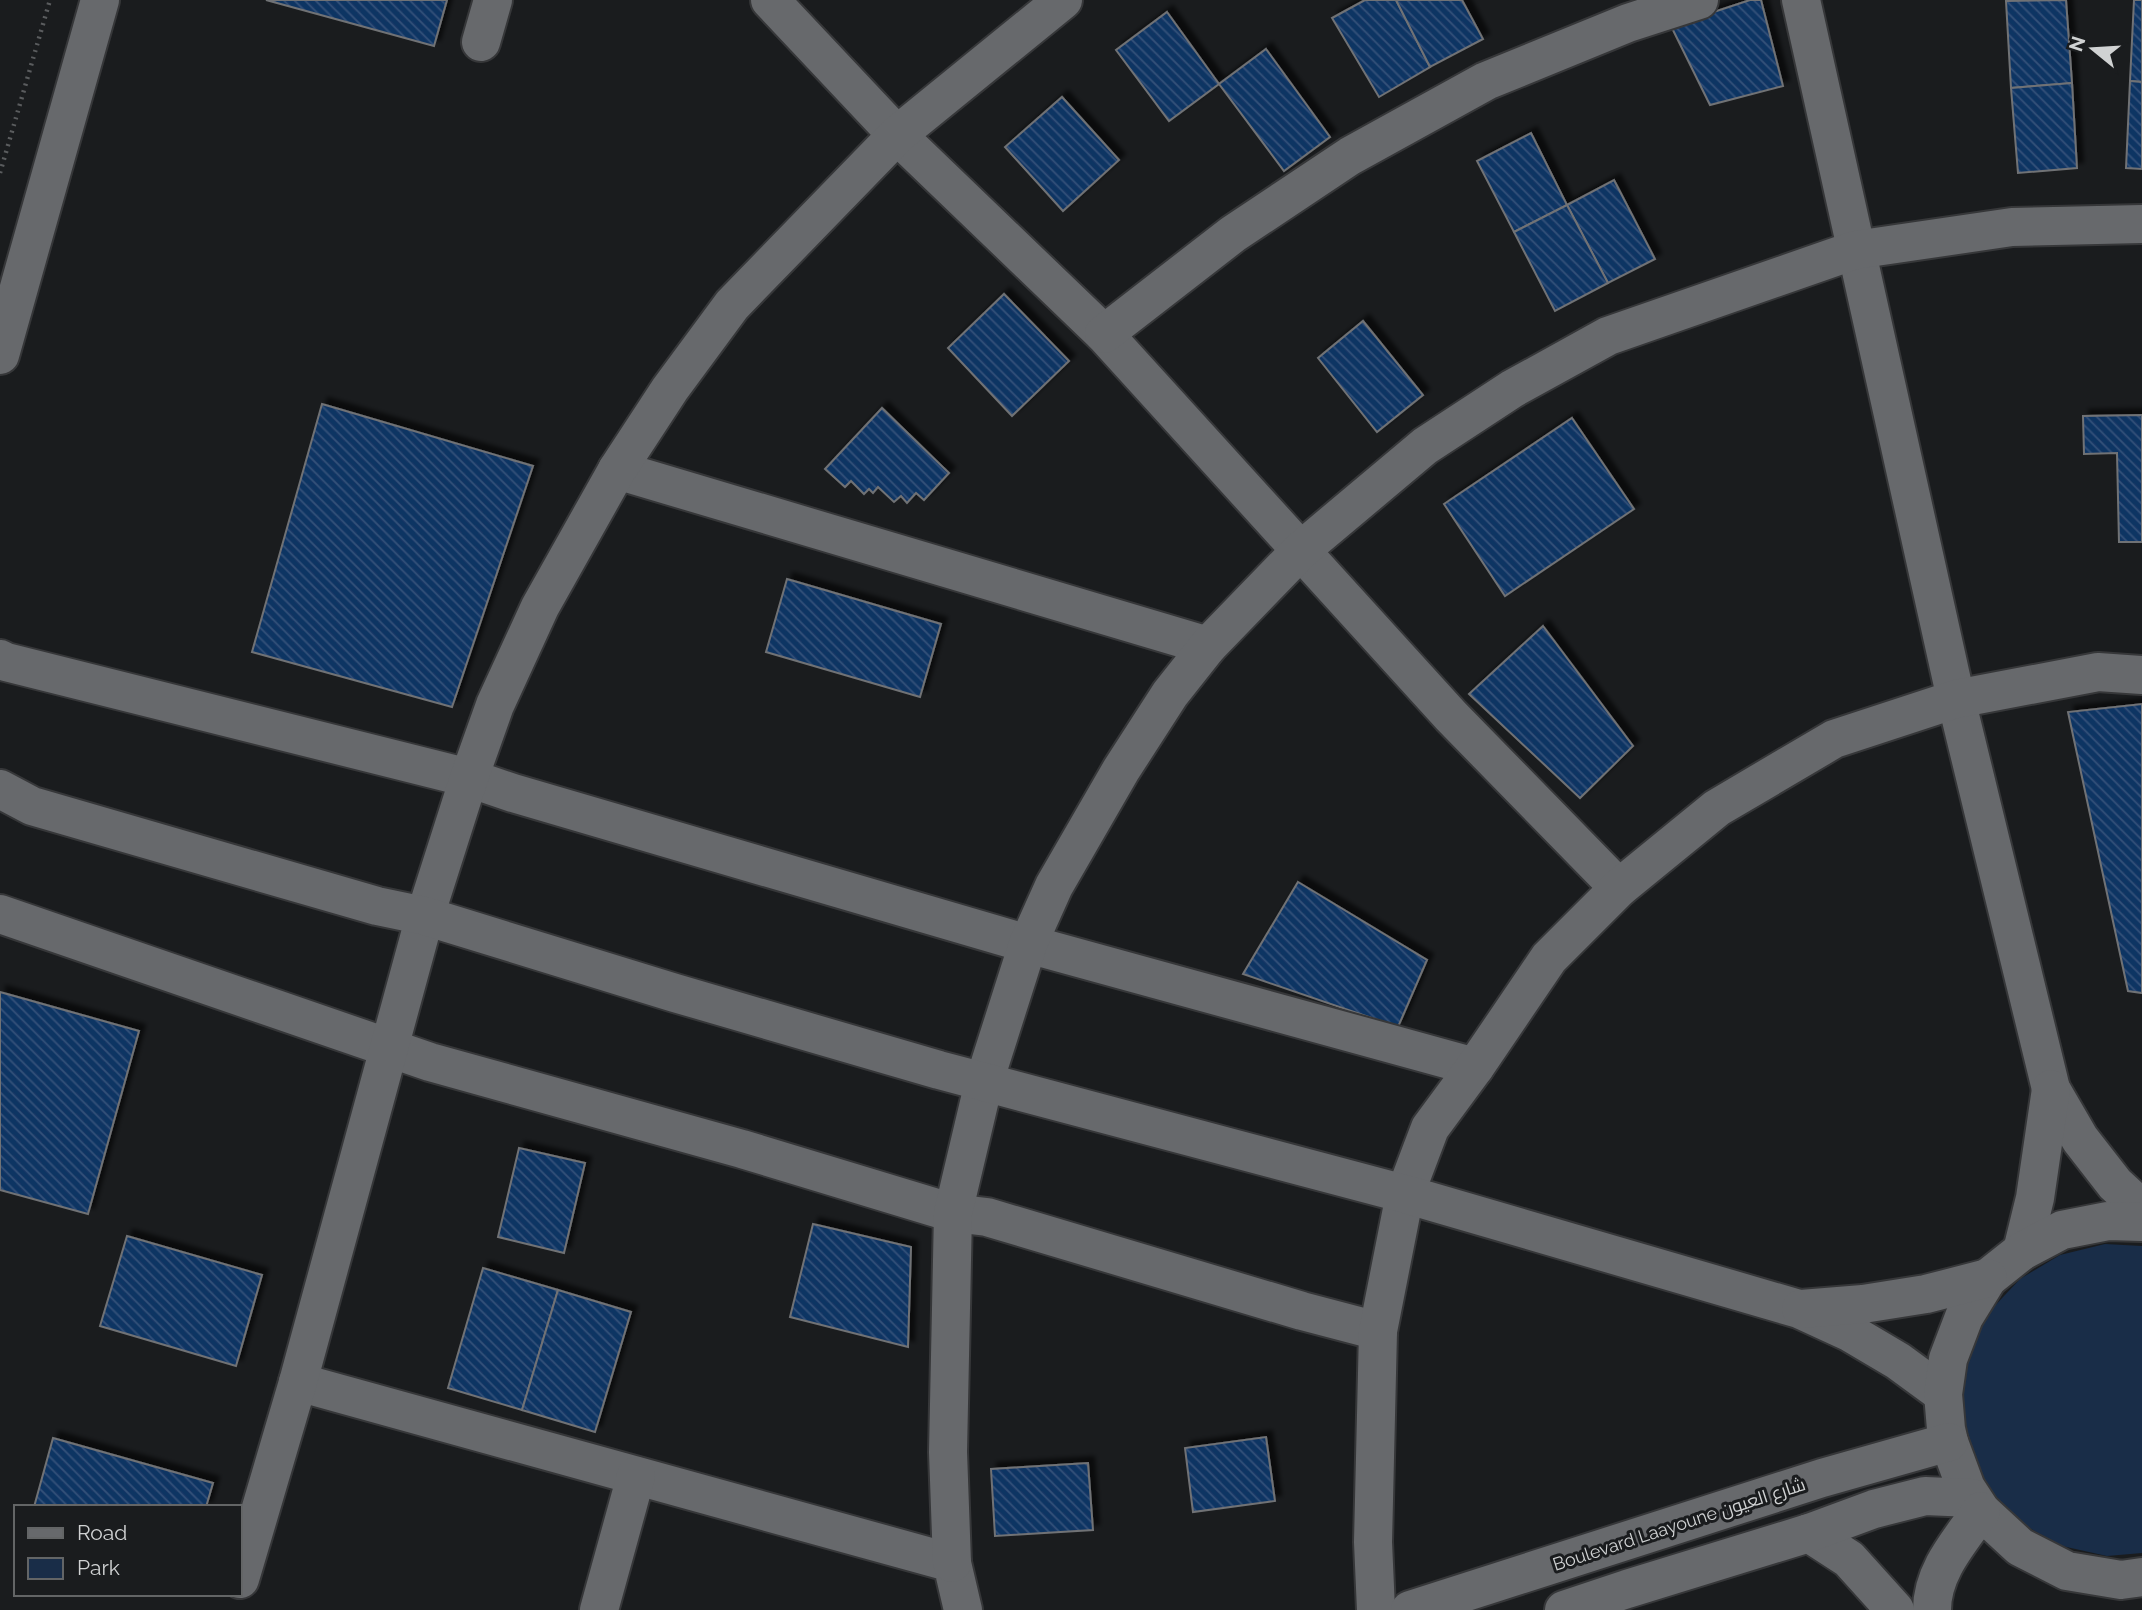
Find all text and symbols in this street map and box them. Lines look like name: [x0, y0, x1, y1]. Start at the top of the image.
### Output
north arrow: [2058, 14, 2128, 84]
text: N: [2064, 33, 2090, 54]
street label: Boulevard Laayoune شارع العيون: [1550, 1473, 1809, 1577]
legend: [14, 1505, 242, 1596]
text: Road: [77, 1520, 127, 1545]
text: Park: [77, 1555, 120, 1580]

